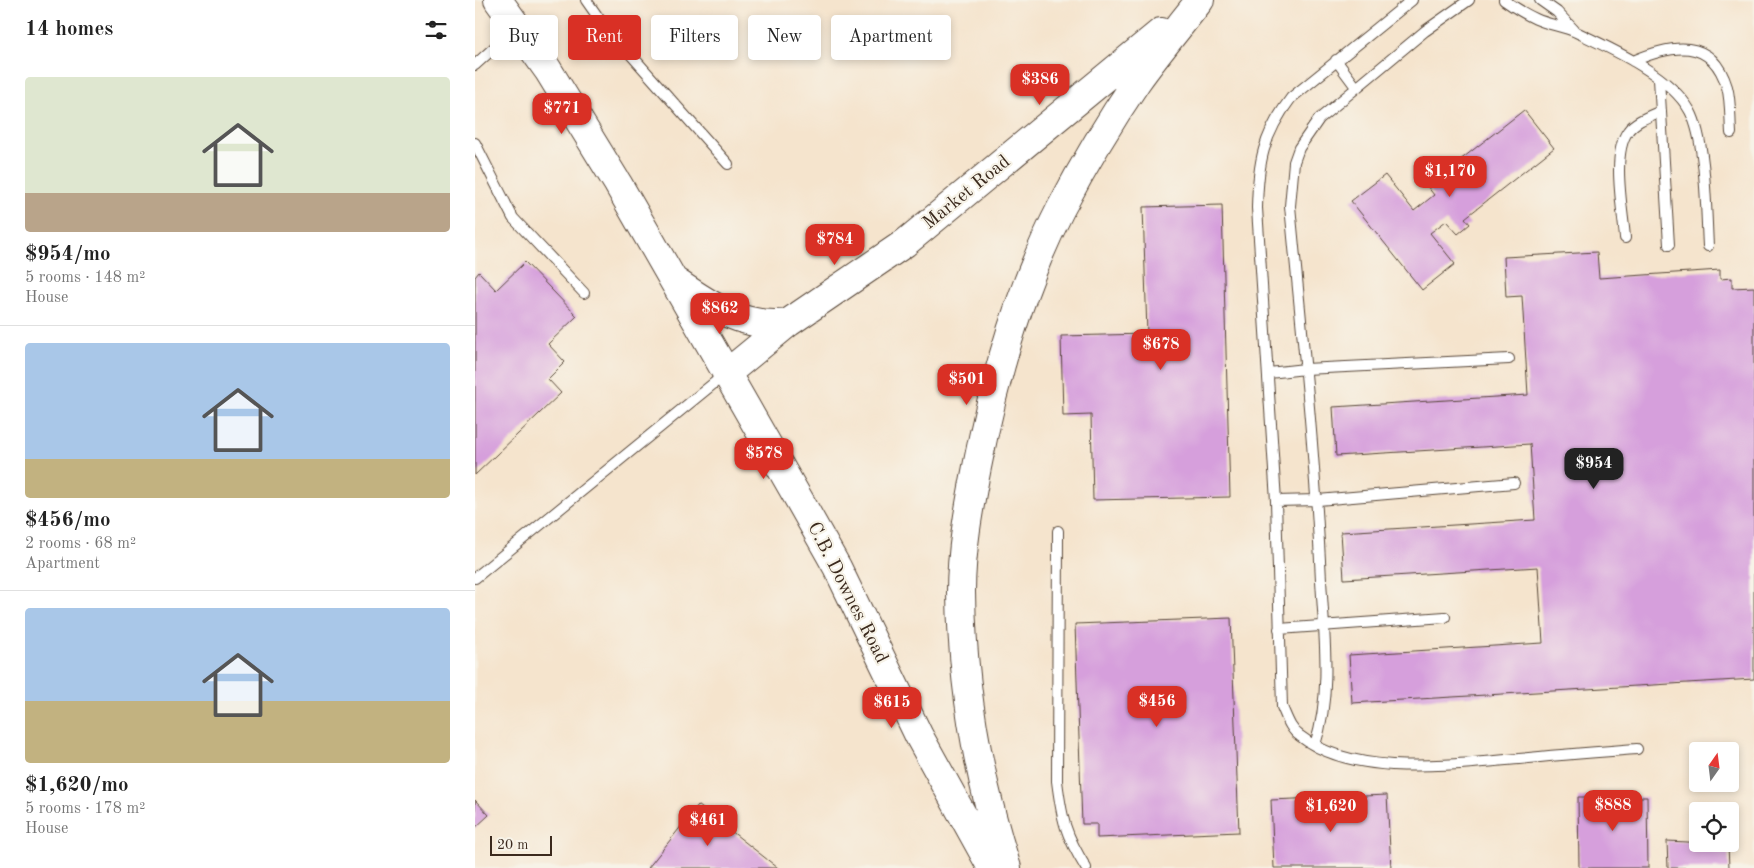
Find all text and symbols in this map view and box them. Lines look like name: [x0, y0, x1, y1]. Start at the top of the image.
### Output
chip: Buy: [490, 15, 558, 60]
chip: Rent: [568, 15, 641, 60]
chip: Filters: [651, 15, 738, 60]
chip: New: [748, 15, 821, 60]
chip: Apartment: [831, 15, 951, 60]
icon: filters: [422, 16, 450, 44]
text: 14 homes: [25, 19, 113, 40]
pin: $386: [1010, 64, 1070, 106]
text: $386: [1021, 72, 1059, 88]
pin: $771: [532, 92, 592, 135]
text: $771: [543, 101, 581, 117]
icon: home: [193, 110, 283, 200]
street label: Market Road: [920, 152, 1014, 234]
pin: $1,170: [1409, 156, 1491, 198]
text: $1,170: [1425, 164, 1475, 180]
pin: $784: [805, 224, 865, 266]
text: $784: [816, 232, 854, 248]
text: $954/mo: [25, 244, 111, 265]
text: 5 rooms · 148 m²: [25, 270, 145, 286]
text: House: [25, 290, 68, 306]
pin: $862: [690, 292, 750, 335]
text: $862: [701, 301, 739, 317]
pin: $678: [1131, 328, 1191, 371]
text: $678: [1142, 337, 1180, 353]
pin: $501: [937, 364, 997, 406]
text: $501: [948, 372, 986, 388]
icon: home: [193, 375, 283, 465]
pin: $578: [734, 438, 794, 480]
text: $578: [745, 446, 783, 462]
pin: $954: [1564, 448, 1624, 490]
text: $954: [1575, 456, 1613, 472]
text: $456/mo: [25, 510, 111, 531]
street label: C.B. Downes Road: [803, 519, 891, 667]
text: 2 rooms · 68 m²: [25, 536, 136, 552]
text: Apartment: [25, 556, 100, 572]
icon: home: [193, 640, 283, 730]
pin: $615: [862, 686, 922, 729]
pin: $456: [1127, 686, 1187, 728]
text: $456: [1138, 694, 1176, 710]
text: $615: [873, 695, 911, 711]
north arrow: [1689, 742, 1739, 792]
map controls: [1689, 742, 1739, 852]
text: $1,620/mo: [25, 775, 129, 796]
pin: $1,620: [1290, 790, 1372, 833]
pin: $888: [1583, 790, 1643, 832]
text: $888: [1594, 798, 1632, 814]
text: $1,620: [1306, 799, 1356, 815]
text: 5 rooms · 178 m²: [25, 801, 145, 817]
button: locate: [1689, 802, 1739, 852]
pin: $461: [678, 804, 738, 847]
text: $461: [689, 813, 727, 829]
text: House: [25, 821, 68, 837]
scale bar: [490, 833, 553, 856]
text: 20 m: [497, 838, 528, 852]

